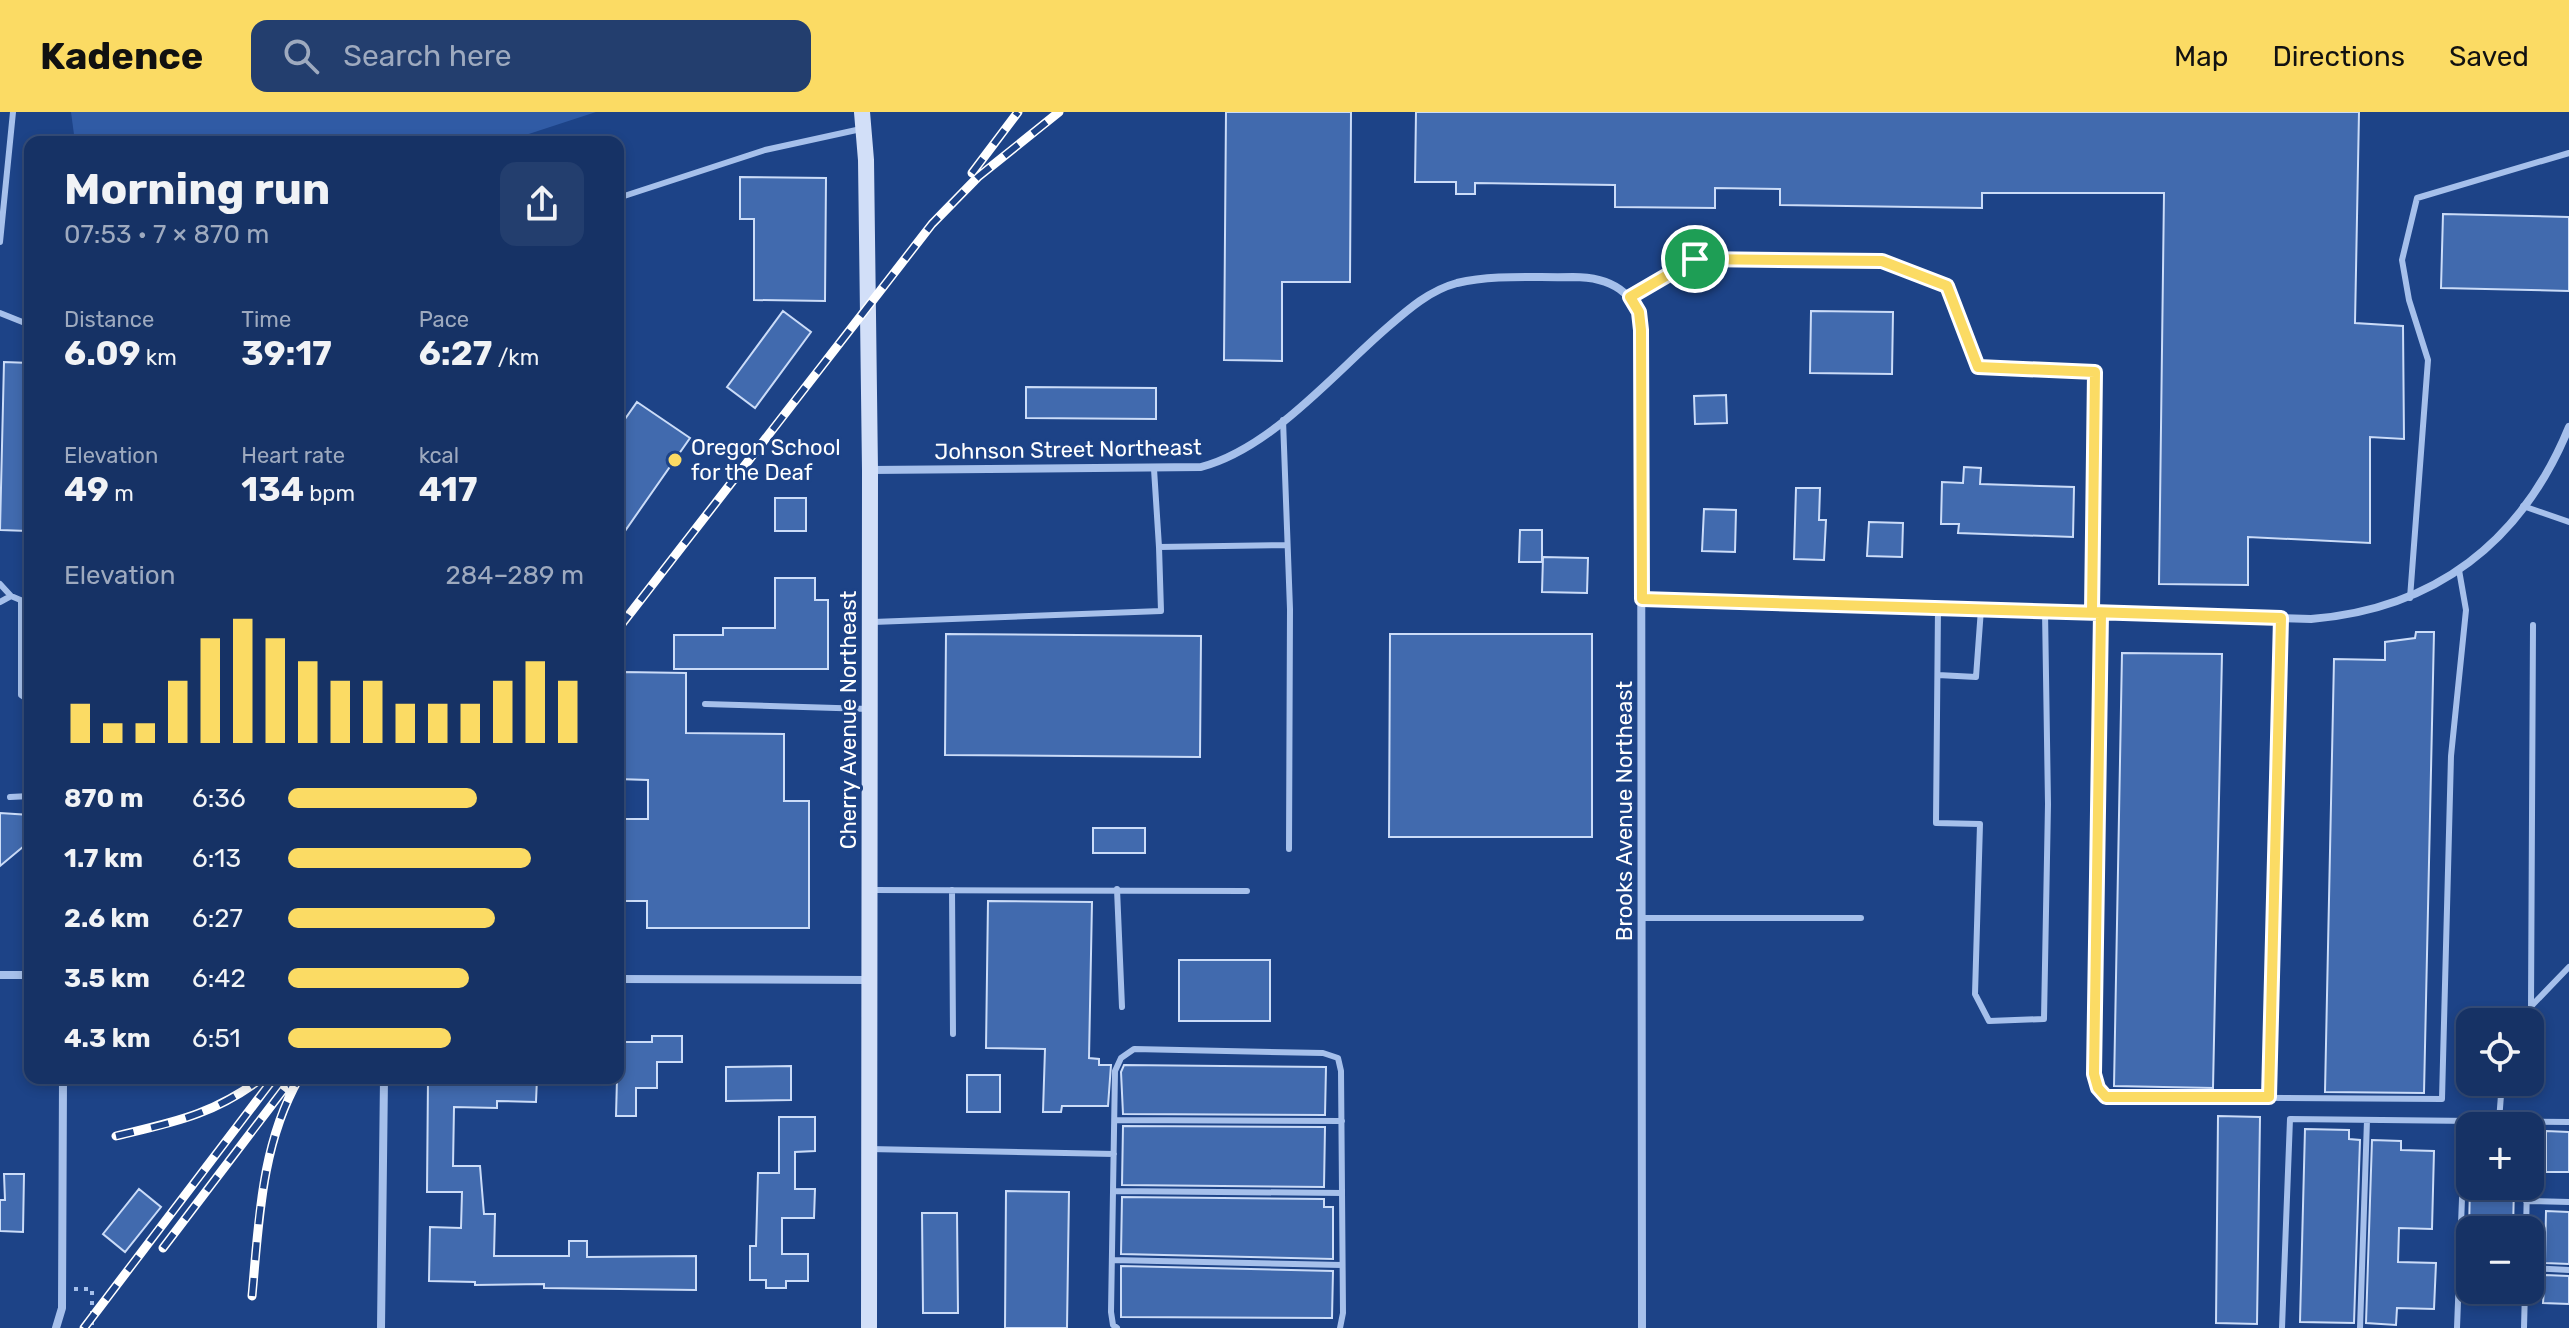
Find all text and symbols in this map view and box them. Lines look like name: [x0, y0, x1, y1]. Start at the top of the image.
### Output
search box: [251, 20, 811, 92]
text: Kadence: [40, 33, 203, 79]
icon: search: [279, 34, 323, 78]
text: Search here: [343, 38, 512, 74]
text: Map: [2174, 40, 2228, 73]
text: Directions: [2272, 40, 2405, 73]
text: Saved: [2449, 40, 2529, 73]
button: share: [500, 162, 584, 246]
text: Morning run: [64, 163, 330, 215]
text: 07:53 · 7 × 870 m: [64, 219, 269, 250]
pin: [1661, 225, 1729, 293]
icon: arrive: [1673, 237, 1717, 281]
text: Distance: [64, 306, 154, 333]
text: Time: [241, 306, 291, 333]
text: Pace: [419, 306, 469, 333]
text: 6.09: [64, 333, 140, 374]
text: 39:17: [241, 333, 332, 374]
text: 6:27: [419, 333, 492, 374]
text: km: [140, 344, 177, 371]
text: /km: [492, 344, 539, 371]
place label: Oregon School for the Deaf: [691, 434, 841, 486]
street label: Johnson Street Northeast: [934, 434, 1202, 465]
text: Elevation: [64, 442, 158, 469]
text: Heart rate: [241, 442, 345, 469]
text: kcal: [419, 442, 459, 469]
marker: Oregon School for the Deaf: [666, 451, 684, 469]
text: 49: [64, 469, 109, 510]
text: 134: [241, 469, 304, 510]
text: 417: [419, 469, 477, 510]
text: m: [109, 480, 134, 507]
text: bpm: [304, 480, 355, 507]
text: Elevation: [64, 560, 175, 591]
text: 284–289 m: [445, 560, 584, 591]
street label: Cherry Avenue Northeast: [835, 590, 862, 849]
street label: Brooks Avenue Northeast: [1611, 680, 1638, 941]
text: 870 m: [64, 783, 144, 814]
text: 6:36: [192, 783, 246, 814]
text: 1.7 km: [64, 843, 143, 874]
text: 6:13: [192, 843, 241, 874]
text: 2.6 km: [64, 903, 150, 934]
text: 6:27: [192, 903, 243, 934]
text: 3.5 km: [64, 963, 150, 994]
text: 6:42: [192, 963, 246, 994]
map controls: [2456, 1008, 2544, 1304]
button: locate: [2456, 1008, 2544, 1096]
text: 4.3 km: [64, 1023, 151, 1054]
text: 6:51: [192, 1023, 241, 1054]
button: +: [2456, 1112, 2544, 1200]
button: −: [2456, 1216, 2544, 1304]

